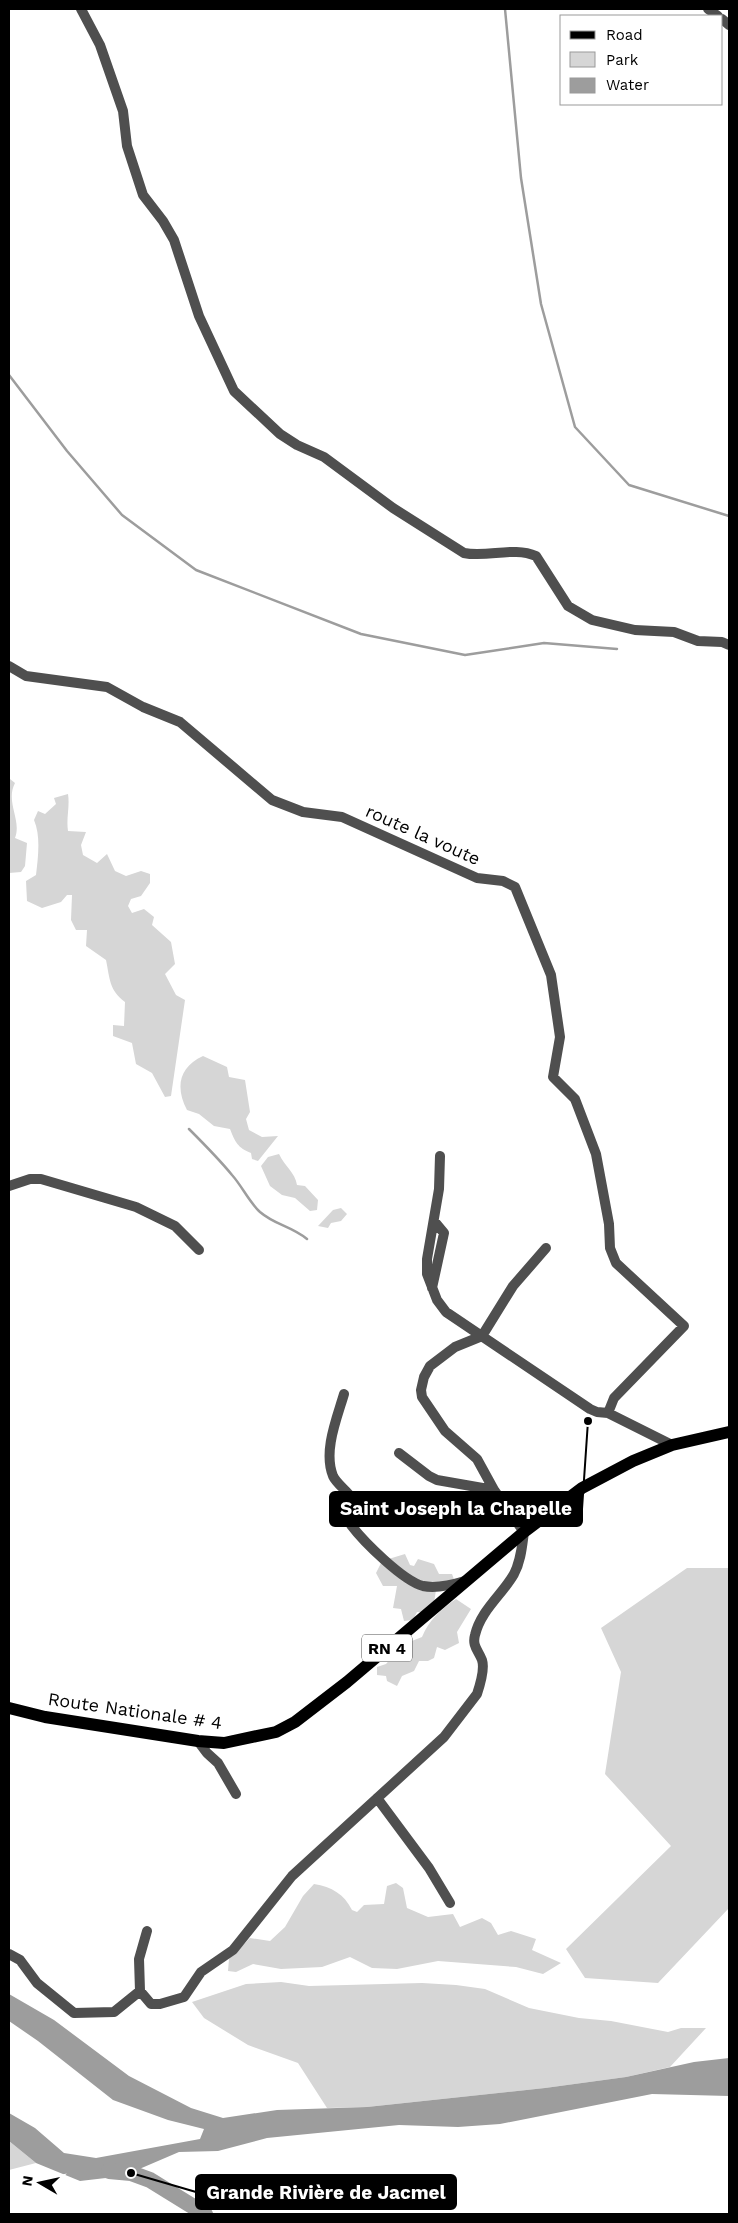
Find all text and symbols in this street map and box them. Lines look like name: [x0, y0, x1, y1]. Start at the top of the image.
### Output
legend: [560, 15, 723, 105]
text: Road: [606, 26, 643, 44]
text: Park: [606, 51, 639, 69]
text: Water: [606, 76, 649, 94]
street label: route la voute: [363, 800, 484, 869]
callout: Saint Joseph la Chapelle: [330, 1492, 582, 1526]
text: Saint Joseph la Chapelle: [340, 1497, 572, 1520]
road number: RN 4: [362, 1635, 412, 1662]
street label: Route Nationale # 4: [47, 1688, 224, 1733]
north arrow: [15, 2158, 65, 2208]
text: N: [18, 2175, 36, 2187]
callout: Grande Rivière de Jacmel: [196, 2175, 456, 2209]
text: Grande Rivière de Jacmel: [206, 2181, 447, 2204]

